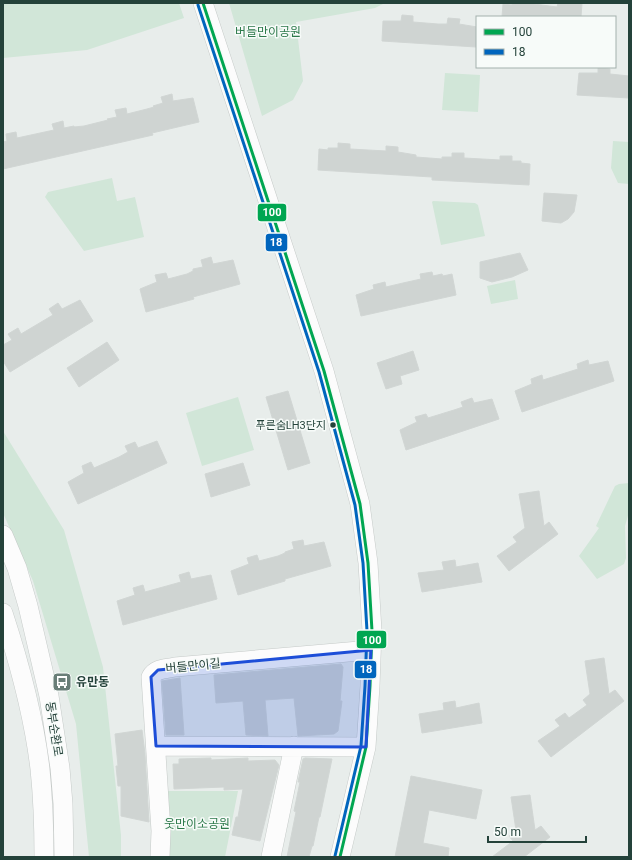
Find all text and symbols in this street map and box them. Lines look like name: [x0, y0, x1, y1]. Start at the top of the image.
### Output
legend: [476, 16, 616, 68]
park label: 버들만이공원: [235, 25, 301, 39]
text: 100: [512, 25, 532, 39]
text: 18: [512, 45, 526, 59]
line badge: 100: [257, 203, 287, 222]
text: 100: [263, 206, 281, 219]
line badge: 18: [265, 233, 288, 252]
text: 18: [270, 236, 282, 249]
place label: 푸른숨LH3단지: [255, 419, 326, 432]
marker: 푸른숨LH3단지: [328, 420, 338, 430]
line badge: 100: [356, 630, 387, 649]
text: 100: [363, 634, 381, 647]
street label: 버들만이길: [165, 656, 221, 676]
line badge: 18: [354, 660, 377, 679]
text: 18: [360, 663, 372, 676]
bus stop icon: 유만동: [51, 671, 73, 693]
place label: 유만동: [76, 675, 109, 689]
street label: 동부순환로: [43, 701, 65, 757]
park label: 웃만이소공원: [164, 817, 230, 831]
scale bar: [488, 818, 586, 844]
text: 50 m: [494, 825, 521, 839]

